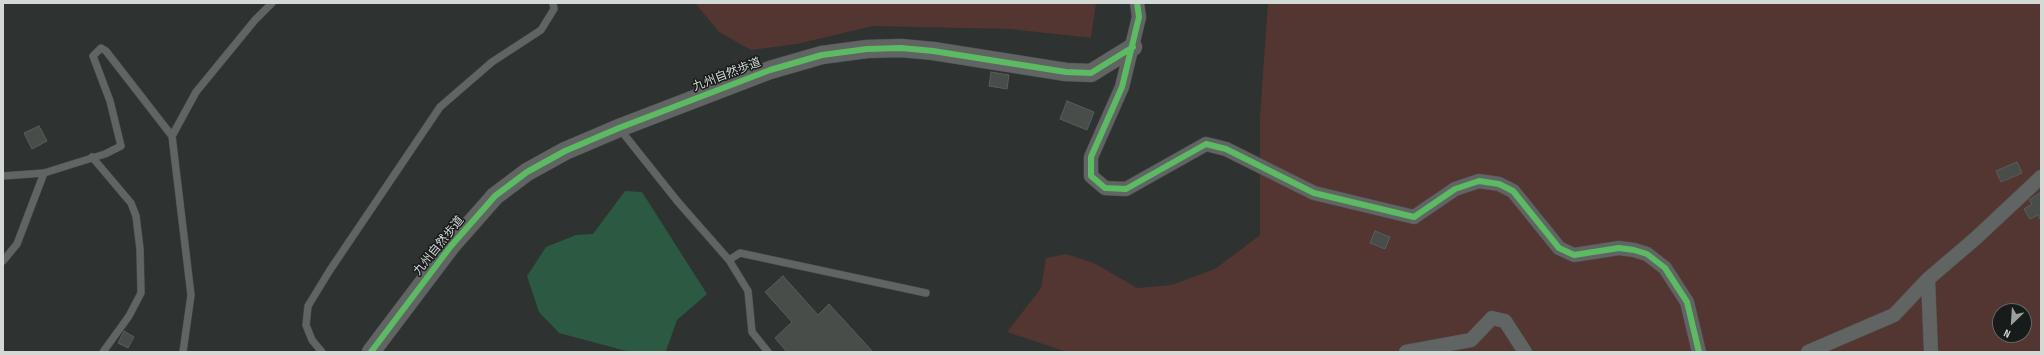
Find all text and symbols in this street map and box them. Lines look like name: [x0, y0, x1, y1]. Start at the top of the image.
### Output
street label: 九州自然歩道: [691, 55, 763, 95]
street label: 九州自然歩道: [411, 213, 467, 279]
north arrow: [1992, 303, 2032, 343]
text: N: [2002, 326, 2013, 341]

